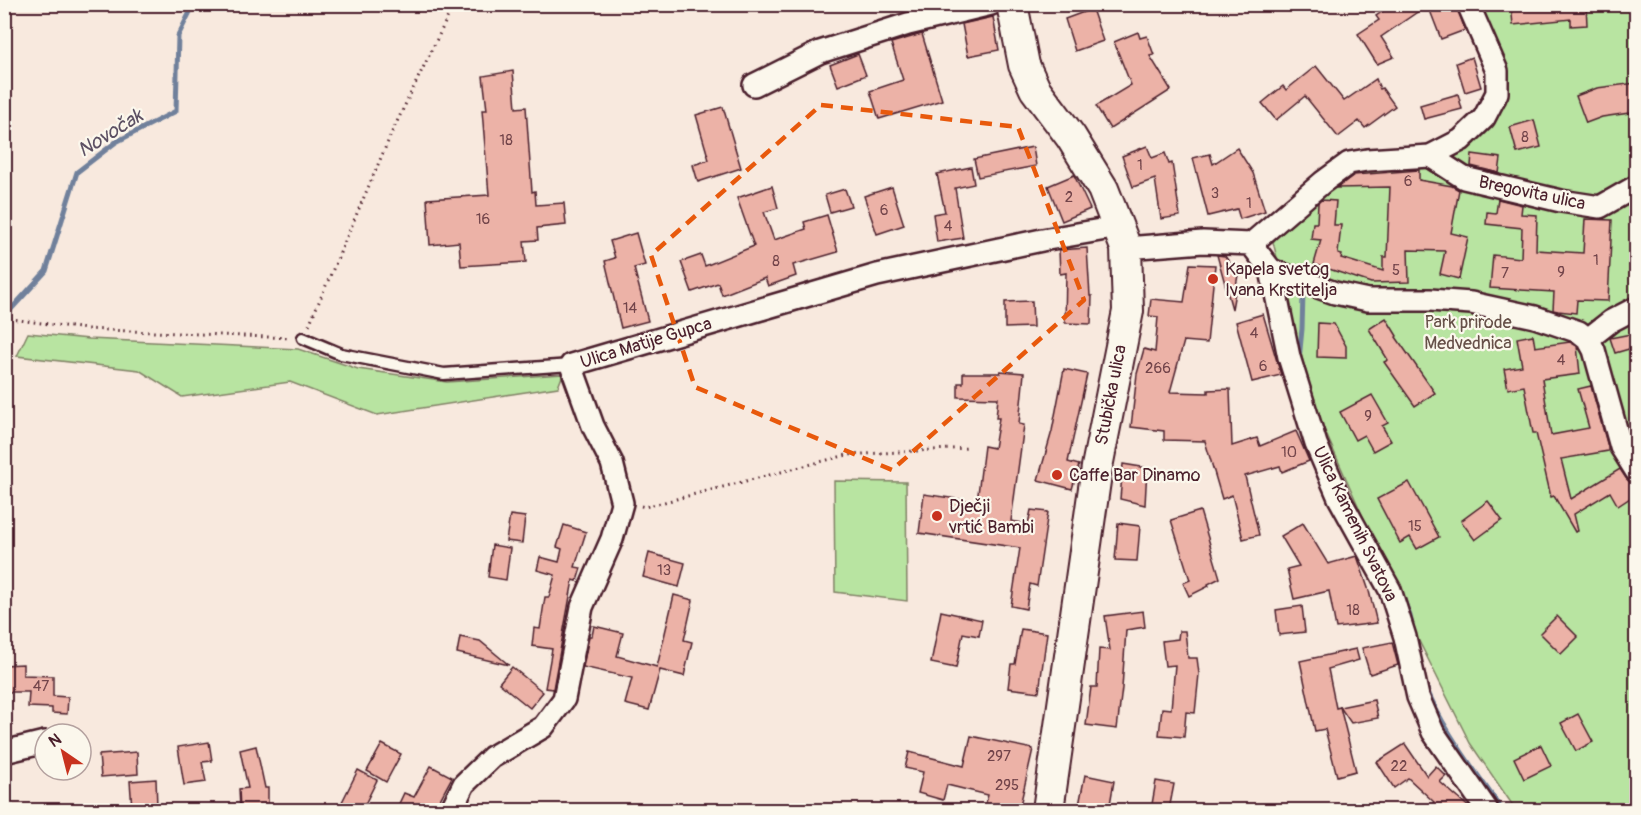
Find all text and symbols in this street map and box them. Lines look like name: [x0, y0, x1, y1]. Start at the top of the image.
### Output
water label: Novočak: [73, 102, 149, 163]
house number: 8: [1521, 128, 1529, 147]
house number: 18: [499, 131, 513, 150]
house number: 1: [1137, 156, 1143, 175]
street label: Bregovita ulica: [1476, 170, 1588, 216]
house number: 6: [1404, 172, 1412, 191]
house number: 3: [1211, 184, 1219, 203]
house number: 2: [1065, 188, 1073, 207]
house number: 1: [1246, 194, 1252, 213]
house number: 6: [880, 201, 888, 220]
house number: 16: [476, 210, 490, 229]
house number: 4: [944, 217, 953, 236]
house number: 1: [1593, 251, 1599, 270]
house number: 8: [772, 252, 780, 271]
place label: Kapela svetog Ivana Krstitelja: [1225, 258, 1337, 302]
house number: 5: [1392, 261, 1400, 280]
house number: 9: [1557, 263, 1565, 282]
house number: 7: [1501, 264, 1509, 283]
marker: Kapela svetog Ivana Krstitelja: [1206, 272, 1220, 286]
house number: 14: [623, 299, 638, 318]
park label: Park prirode Medvednica: [1424, 311, 1512, 355]
street label: Ulica Matije Gupca: [577, 312, 715, 374]
house number: 4: [1250, 324, 1259, 343]
street label: Stubička ulica: [1090, 343, 1132, 447]
house number: 4: [1557, 351, 1566, 370]
house number: 6: [1259, 357, 1267, 376]
house number: 266: [1145, 359, 1171, 378]
house number: 9: [1364, 407, 1372, 426]
house number: 10: [1281, 443, 1297, 462]
street label: Ulica Kamenih Svatova: [1307, 443, 1403, 605]
place label: Caffe Bar Dinamo: [1069, 464, 1201, 487]
marker: Caffe Bar Dinamo: [1050, 468, 1064, 482]
place label: Dječji vrtić Bambi: [948, 495, 1034, 539]
marker: Dječji vrtić Bambi: [930, 509, 944, 523]
house number: 15: [1408, 517, 1422, 536]
house number: 13: [657, 561, 671, 580]
house number: 18: [1346, 601, 1360, 620]
house number: 47: [33, 677, 49, 696]
north arrow: [33, 722, 93, 782]
text: N: [45, 729, 65, 752]
house number: 297: [987, 747, 1011, 766]
house number: 22: [1391, 757, 1407, 776]
house number: 295: [995, 776, 1019, 795]

